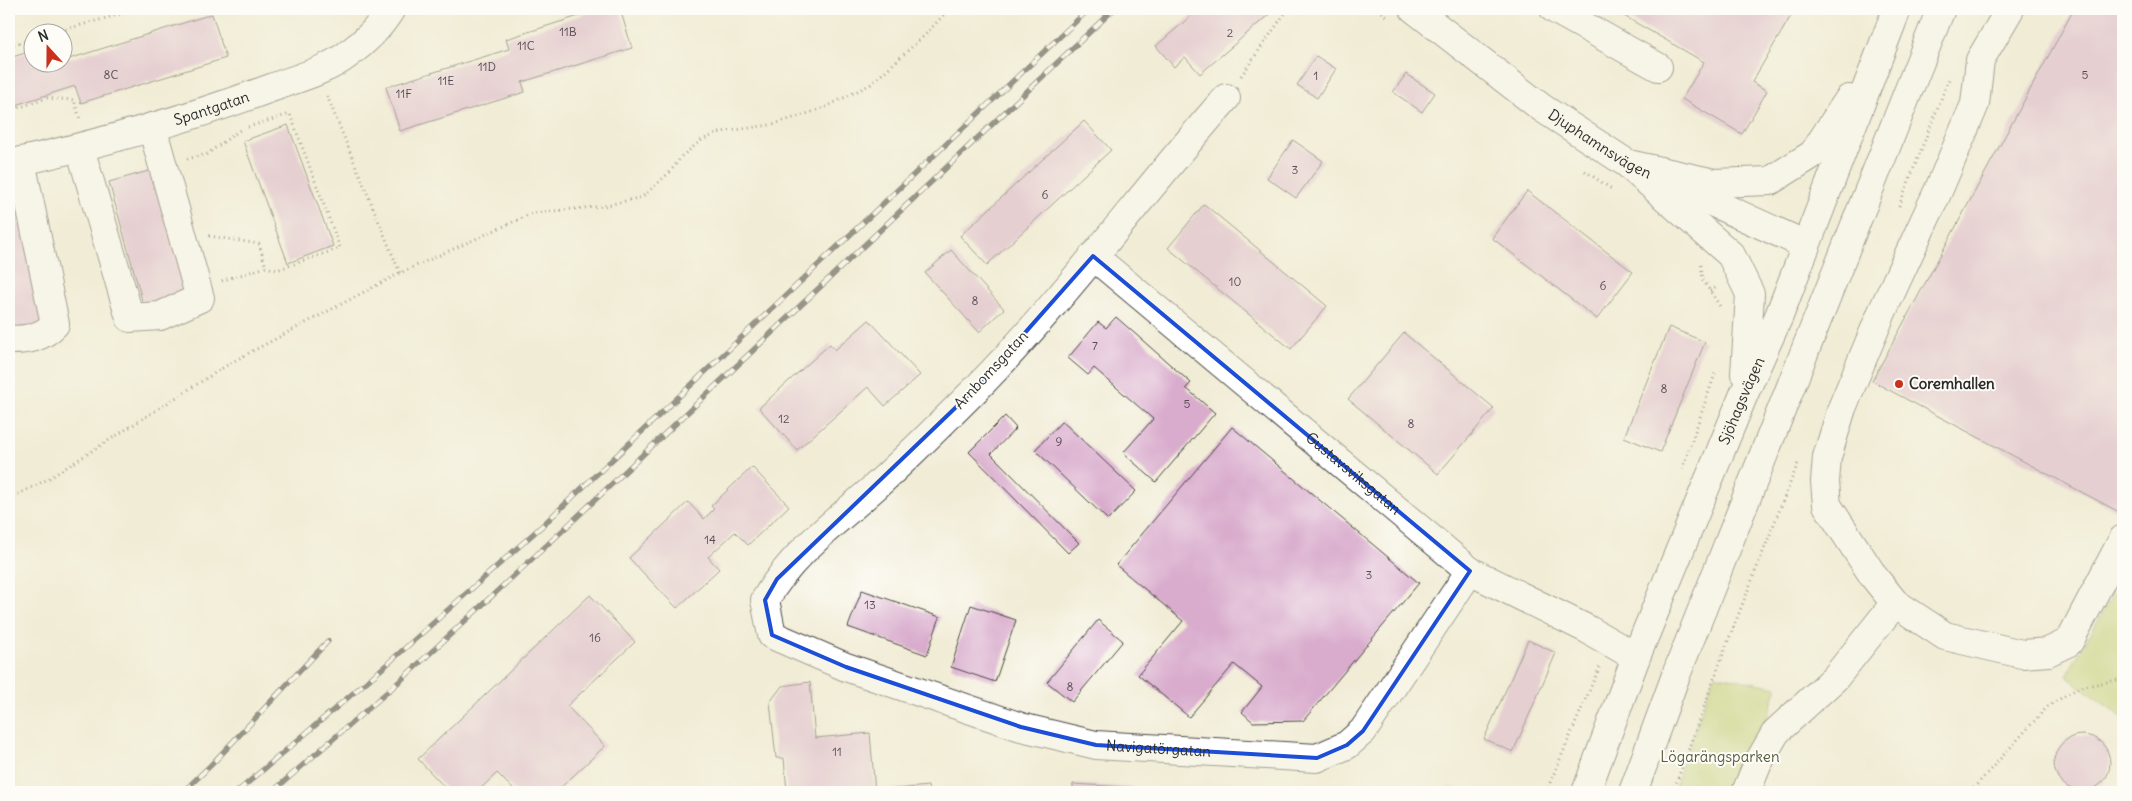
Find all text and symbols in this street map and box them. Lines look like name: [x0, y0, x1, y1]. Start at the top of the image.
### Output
north arrow: [22, 22, 72, 72]
house number: 11B: [559, 24, 577, 39]
house number: 2: [1227, 25, 1234, 40]
text: N: [36, 26, 51, 46]
house number: 11C: [517, 38, 535, 53]
house number: 11D: [478, 59, 496, 74]
house number: 8C: [104, 67, 119, 82]
house number: 5: [2082, 67, 2089, 82]
house number: 1: [1314, 68, 1318, 83]
house number: 11E: [438, 73, 454, 88]
house number: 11F: [396, 86, 412, 101]
street label: Spantgatan: [171, 87, 252, 129]
street label: Djuphamnsvägen: [1545, 105, 1655, 183]
house number: 3: [1292, 162, 1299, 177]
house number: 6: [1042, 187, 1049, 202]
house number: 10: [1229, 274, 1241, 289]
house number: 6: [1600, 278, 1607, 293]
house number: 8: [972, 293, 979, 308]
street label: Arnbomsgatan: [949, 326, 1032, 413]
house number: 7: [1092, 338, 1098, 353]
street label: Sjöhagsvägen: [1714, 354, 1768, 447]
place label: Coremhallen: [1909, 374, 1995, 393]
marker: Coremhallen: [1893, 378, 1905, 390]
house number: 8: [1661, 381, 1668, 396]
house number: 5: [1184, 396, 1191, 411]
house number: 12: [778, 411, 790, 426]
house number: 8: [1408, 416, 1415, 431]
street label: Gustavsviksgatan: [1302, 428, 1405, 518]
house number: 9: [1056, 434, 1063, 449]
house number: 14: [704, 532, 716, 547]
house number: 3: [1366, 567, 1373, 582]
house number: 13: [864, 597, 876, 612]
house number: 16: [589, 630, 601, 645]
house number: 8: [1067, 679, 1074, 694]
street label: Navigatörgatan: [1105, 736, 1212, 761]
house number: 11: [832, 744, 842, 759]
park label: Lögarängsparken: [1660, 747, 1780, 766]

